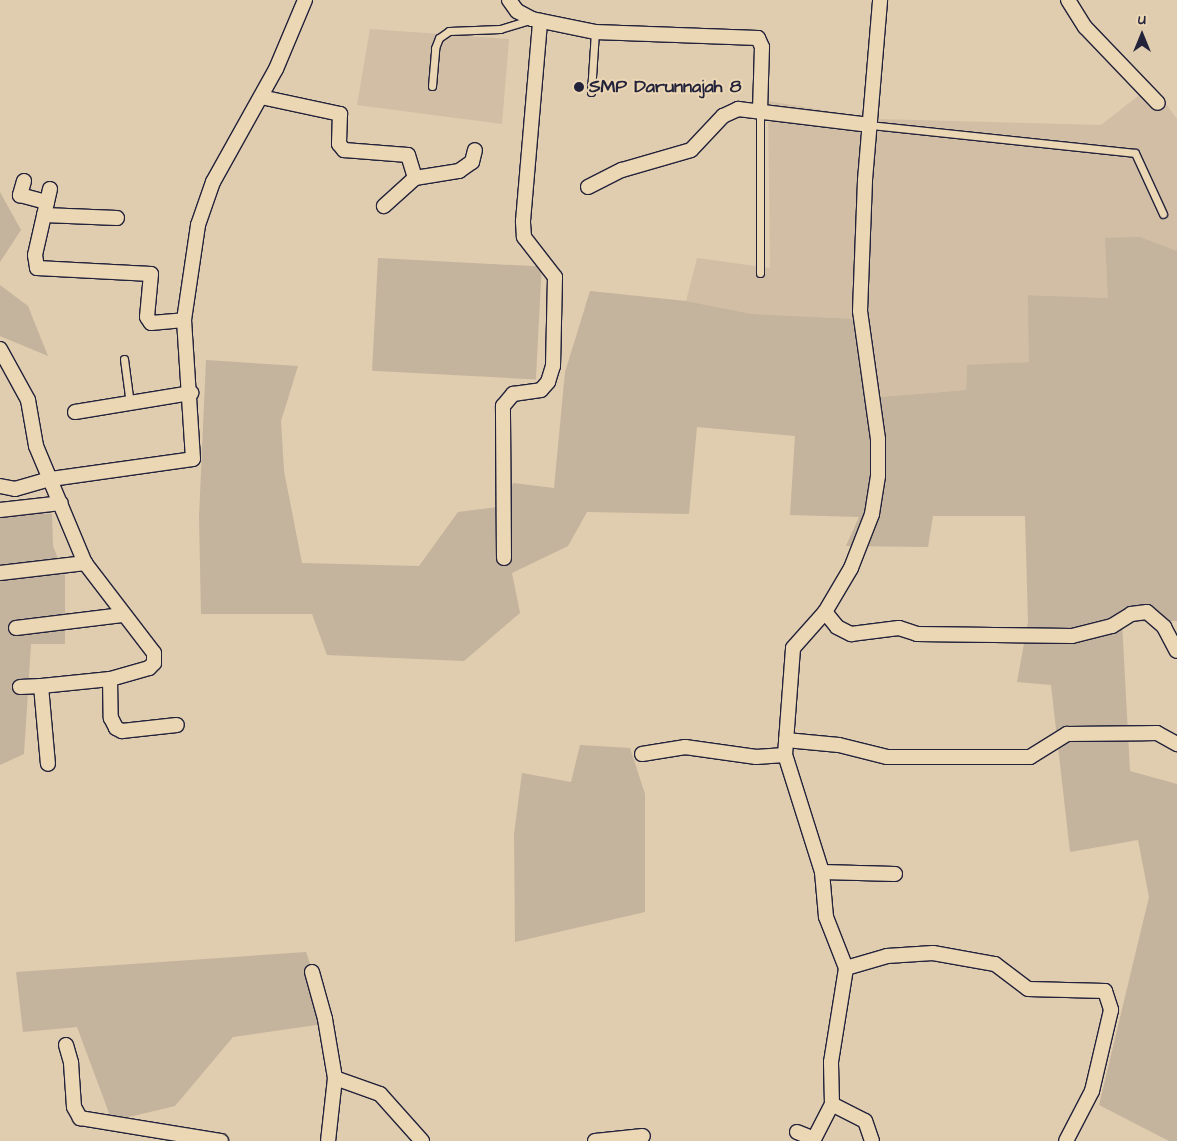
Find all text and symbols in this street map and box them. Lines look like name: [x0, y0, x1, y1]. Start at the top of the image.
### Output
north arrow: [1117, 10, 1167, 60]
text: U: [1138, 10, 1146, 30]
place label: SMP Darunnajah 8: [589, 76, 741, 98]
marker: SMP Darunnajah 8: [573, 81, 585, 93]

